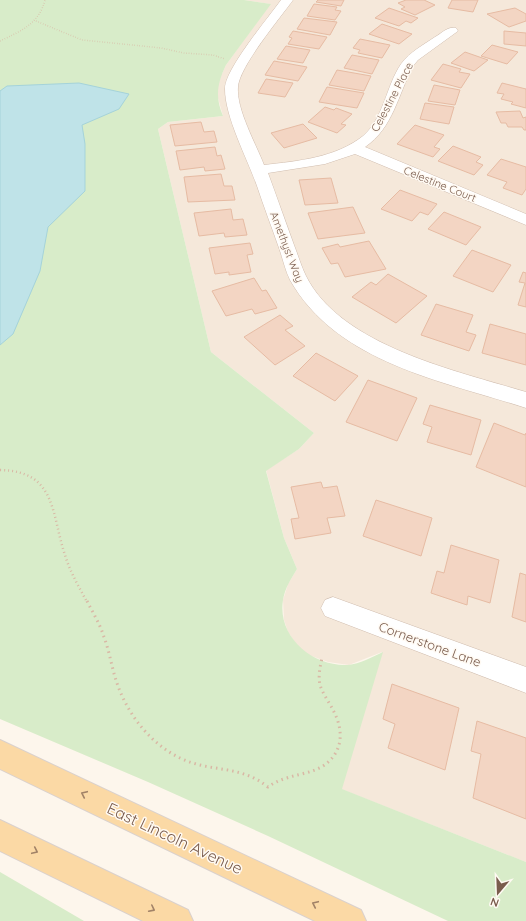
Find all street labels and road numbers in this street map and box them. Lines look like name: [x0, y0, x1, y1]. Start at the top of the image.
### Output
street label: Celestine Place: [368, 60, 416, 134]
street label: Celestine Court: [402, 163, 479, 205]
street label: Amethyst Way: [267, 210, 307, 284]
street label: Cornerstone Lane: [377, 618, 483, 670]
street label: East Lincoln Avenue: [104, 798, 246, 878]

